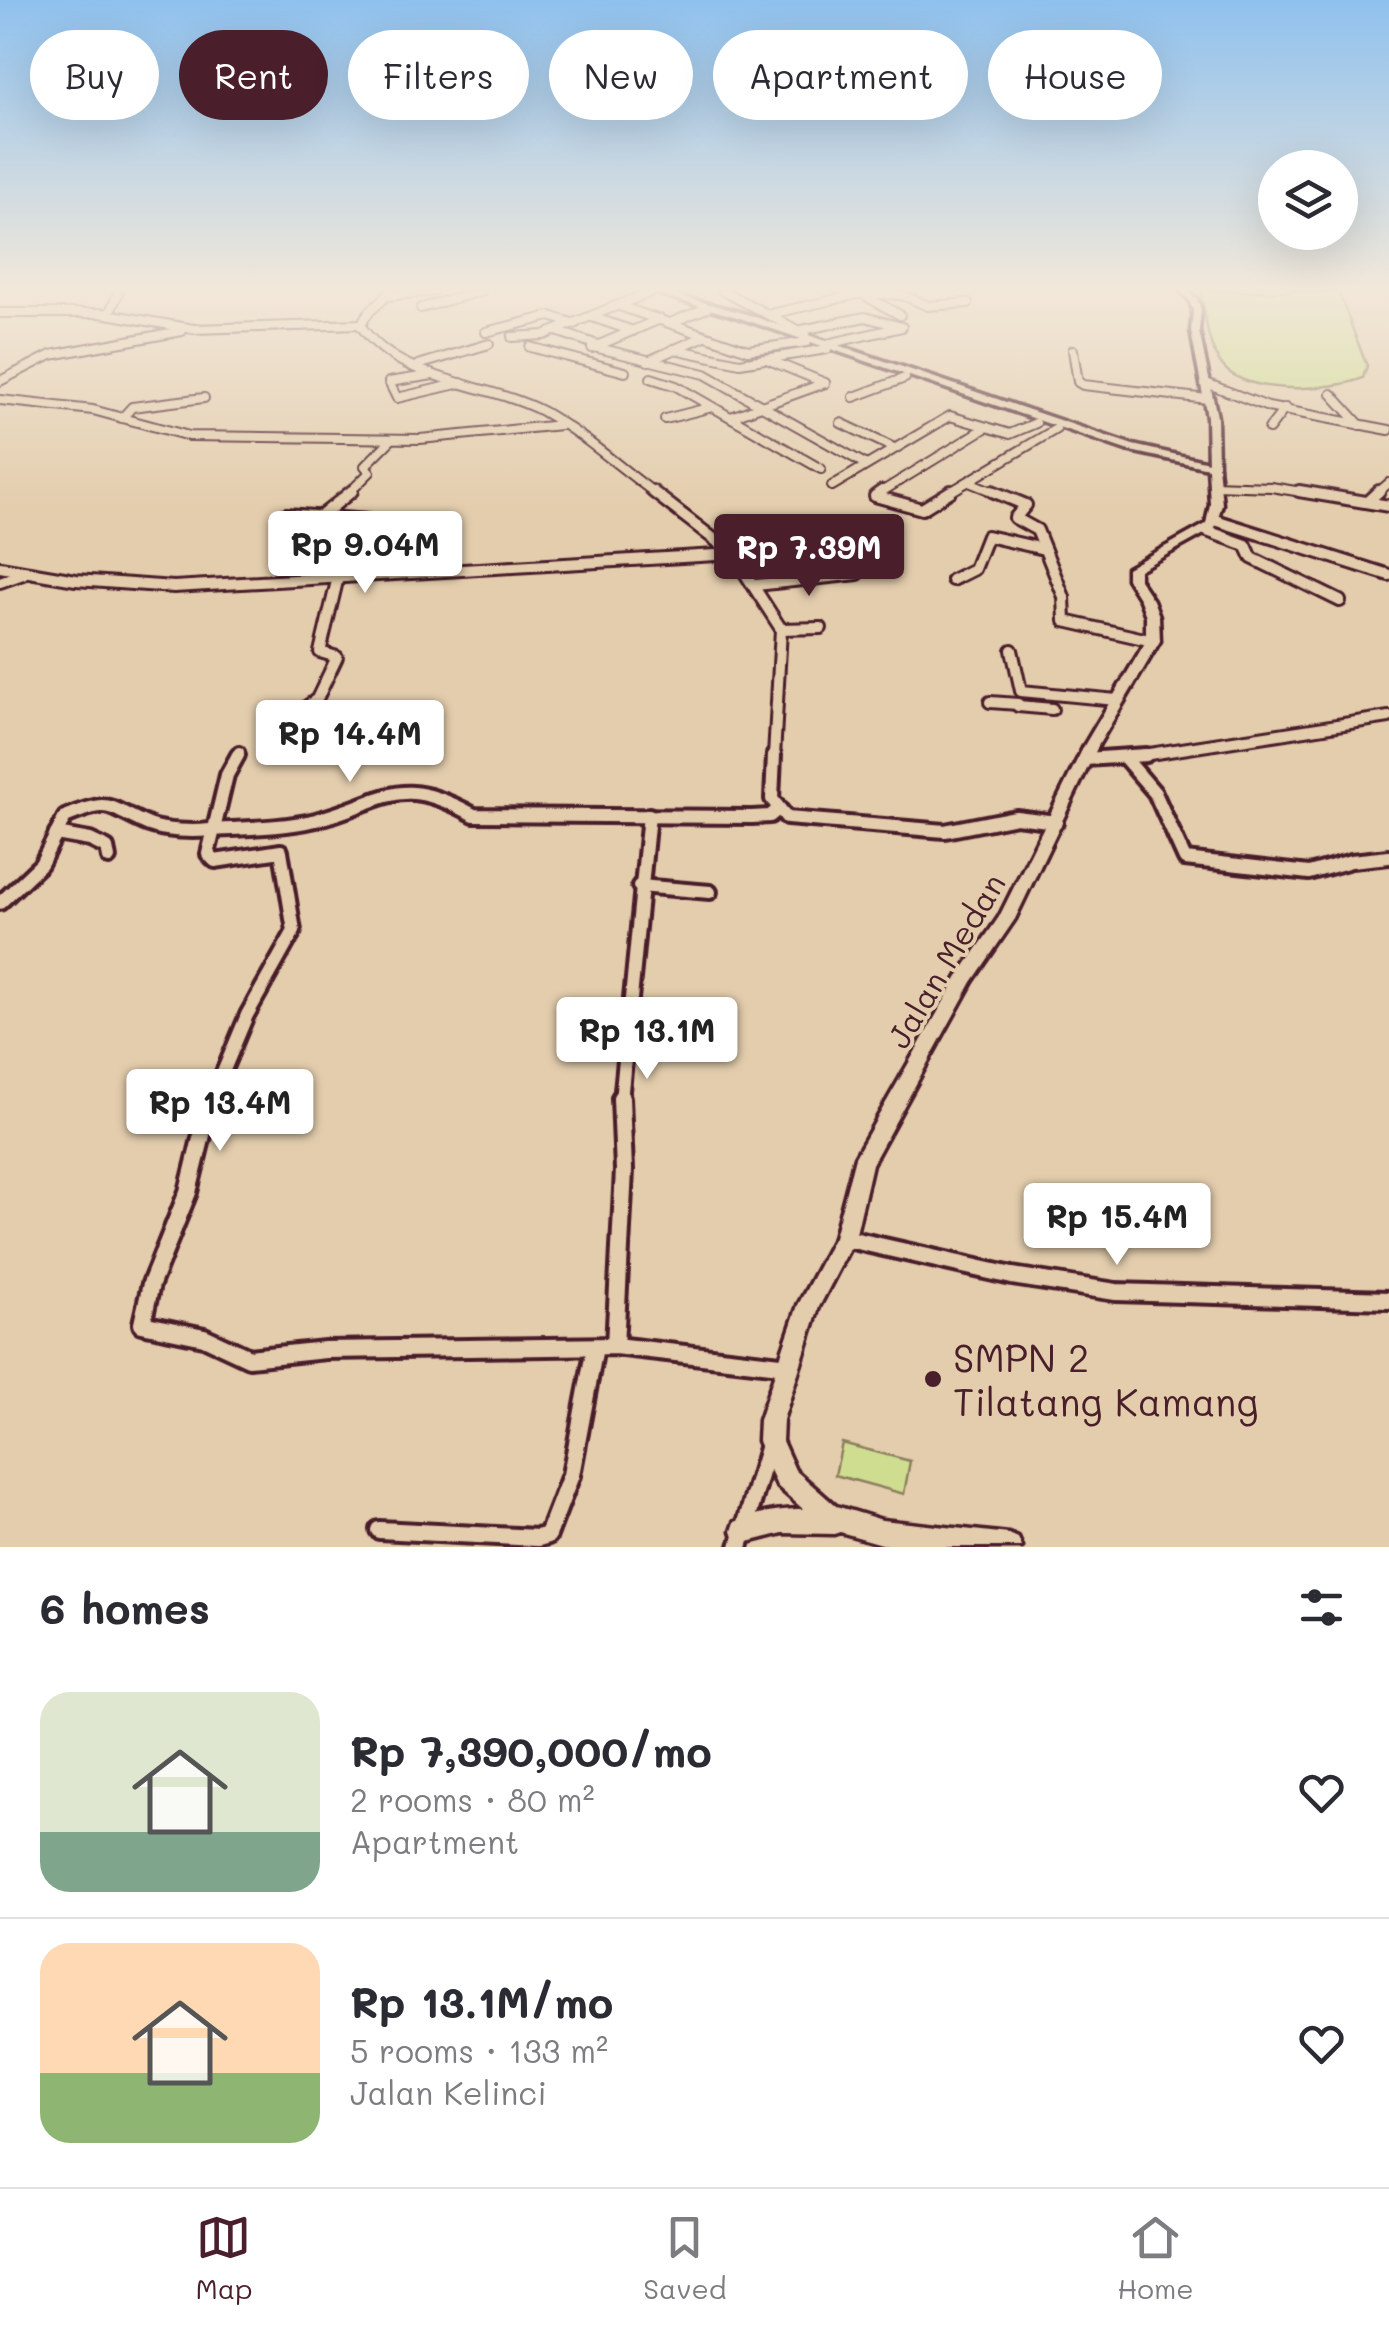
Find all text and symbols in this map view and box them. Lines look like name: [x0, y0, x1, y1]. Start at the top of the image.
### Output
chip: Buy: [30, 30, 159, 120]
chip: Rent: [179, 30, 328, 120]
chip: Filters: [348, 30, 529, 120]
chip: New: [549, 30, 693, 120]
chip: Apartment: [713, 30, 968, 120]
chip: House: [988, 30, 1162, 120]
map controls: [1258, 150, 1358, 250]
button: layers: [1258, 150, 1358, 250]
pin: Rp 9.04M: [262, 511, 468, 596]
pin: Rp 7.39M: [706, 514, 912, 599]
text: Rp 9.04M: [290, 522, 440, 564]
text: Rp 7.39M: [736, 525, 882, 567]
pin: Rp 14.4M: [247, 700, 453, 785]
text: Rp 14.4M: [278, 711, 422, 753]
street label: Jalan Medan: [876, 865, 1014, 1055]
pin: Rp 13.1M: [544, 997, 750, 1082]
text: Rp 13.1M: [578, 1008, 716, 1050]
pin: Rp 13.4M: [117, 1069, 323, 1154]
text: Rp 13.4M: [148, 1080, 292, 1122]
pin: Rp 15.4M: [1014, 1183, 1220, 1268]
text: Rp 15.4M: [1046, 1194, 1188, 1236]
place label: SMPN 2 Tilatang Kamang: [953, 1332, 1258, 1427]
marker: SMPN 2 Tilatang Kamang: [922, 1368, 944, 1390]
text: 6 homes: [40, 1580, 210, 1635]
icon: filters: [1294, 1580, 1349, 1635]
text: Rp 7,390,000/mo: [350, 1723, 712, 1778]
icon: home: [120, 1732, 240, 1852]
icon: heart: [1294, 1765, 1349, 1820]
text: 2 rooms · 80 m²: [350, 1778, 595, 1820]
text: Apartment: [350, 1820, 519, 1862]
text: Rp 13.1M/mo: [350, 1974, 613, 2029]
icon: home: [120, 1983, 240, 2103]
icon: heart: [1294, 2016, 1349, 2071]
text: 5 rooms · 133 m²: [350, 2029, 608, 2071]
text: Jalan Kelinci: [350, 2071, 547, 2113]
tab: Map: [195, 2210, 252, 2306]
tab: Saved: [643, 2210, 726, 2306]
tab: Home: [1117, 2210, 1194, 2306]

